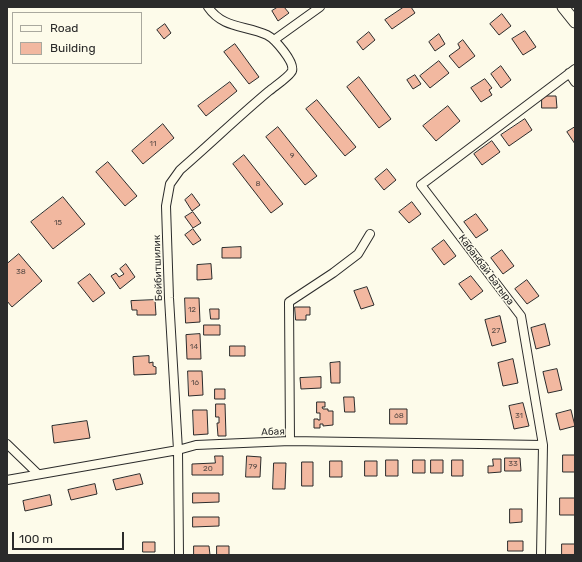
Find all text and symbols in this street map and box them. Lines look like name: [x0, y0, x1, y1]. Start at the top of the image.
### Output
legend: [12, 12, 142, 64]
text: Road: [50, 21, 78, 35]
text: Building: [50, 41, 96, 55]
house number: 11: [150, 139, 156, 149]
house number: 9: [290, 151, 294, 161]
house number: 8: [255, 179, 261, 189]
house number: 15: [54, 218, 62, 228]
street label: Кабанбай Батыра: [456, 233, 516, 307]
street label: Бейбитшилик: [151, 235, 165, 301]
house number: 38: [16, 267, 26, 277]
house number: 12: [188, 305, 196, 315]
house number: 27: [492, 326, 500, 336]
house number: 14: [190, 342, 198, 352]
house number: 16: [191, 378, 199, 388]
house number: 68: [394, 411, 404, 421]
house number: 31: [515, 411, 523, 421]
street label: Абая: [261, 426, 285, 438]
house number: 33: [508, 459, 518, 469]
house number: 79: [249, 462, 257, 472]
house number: 20: [203, 464, 213, 474]
scale bar: [14, 524, 126, 550]
text: 100 m: [19, 532, 53, 546]

